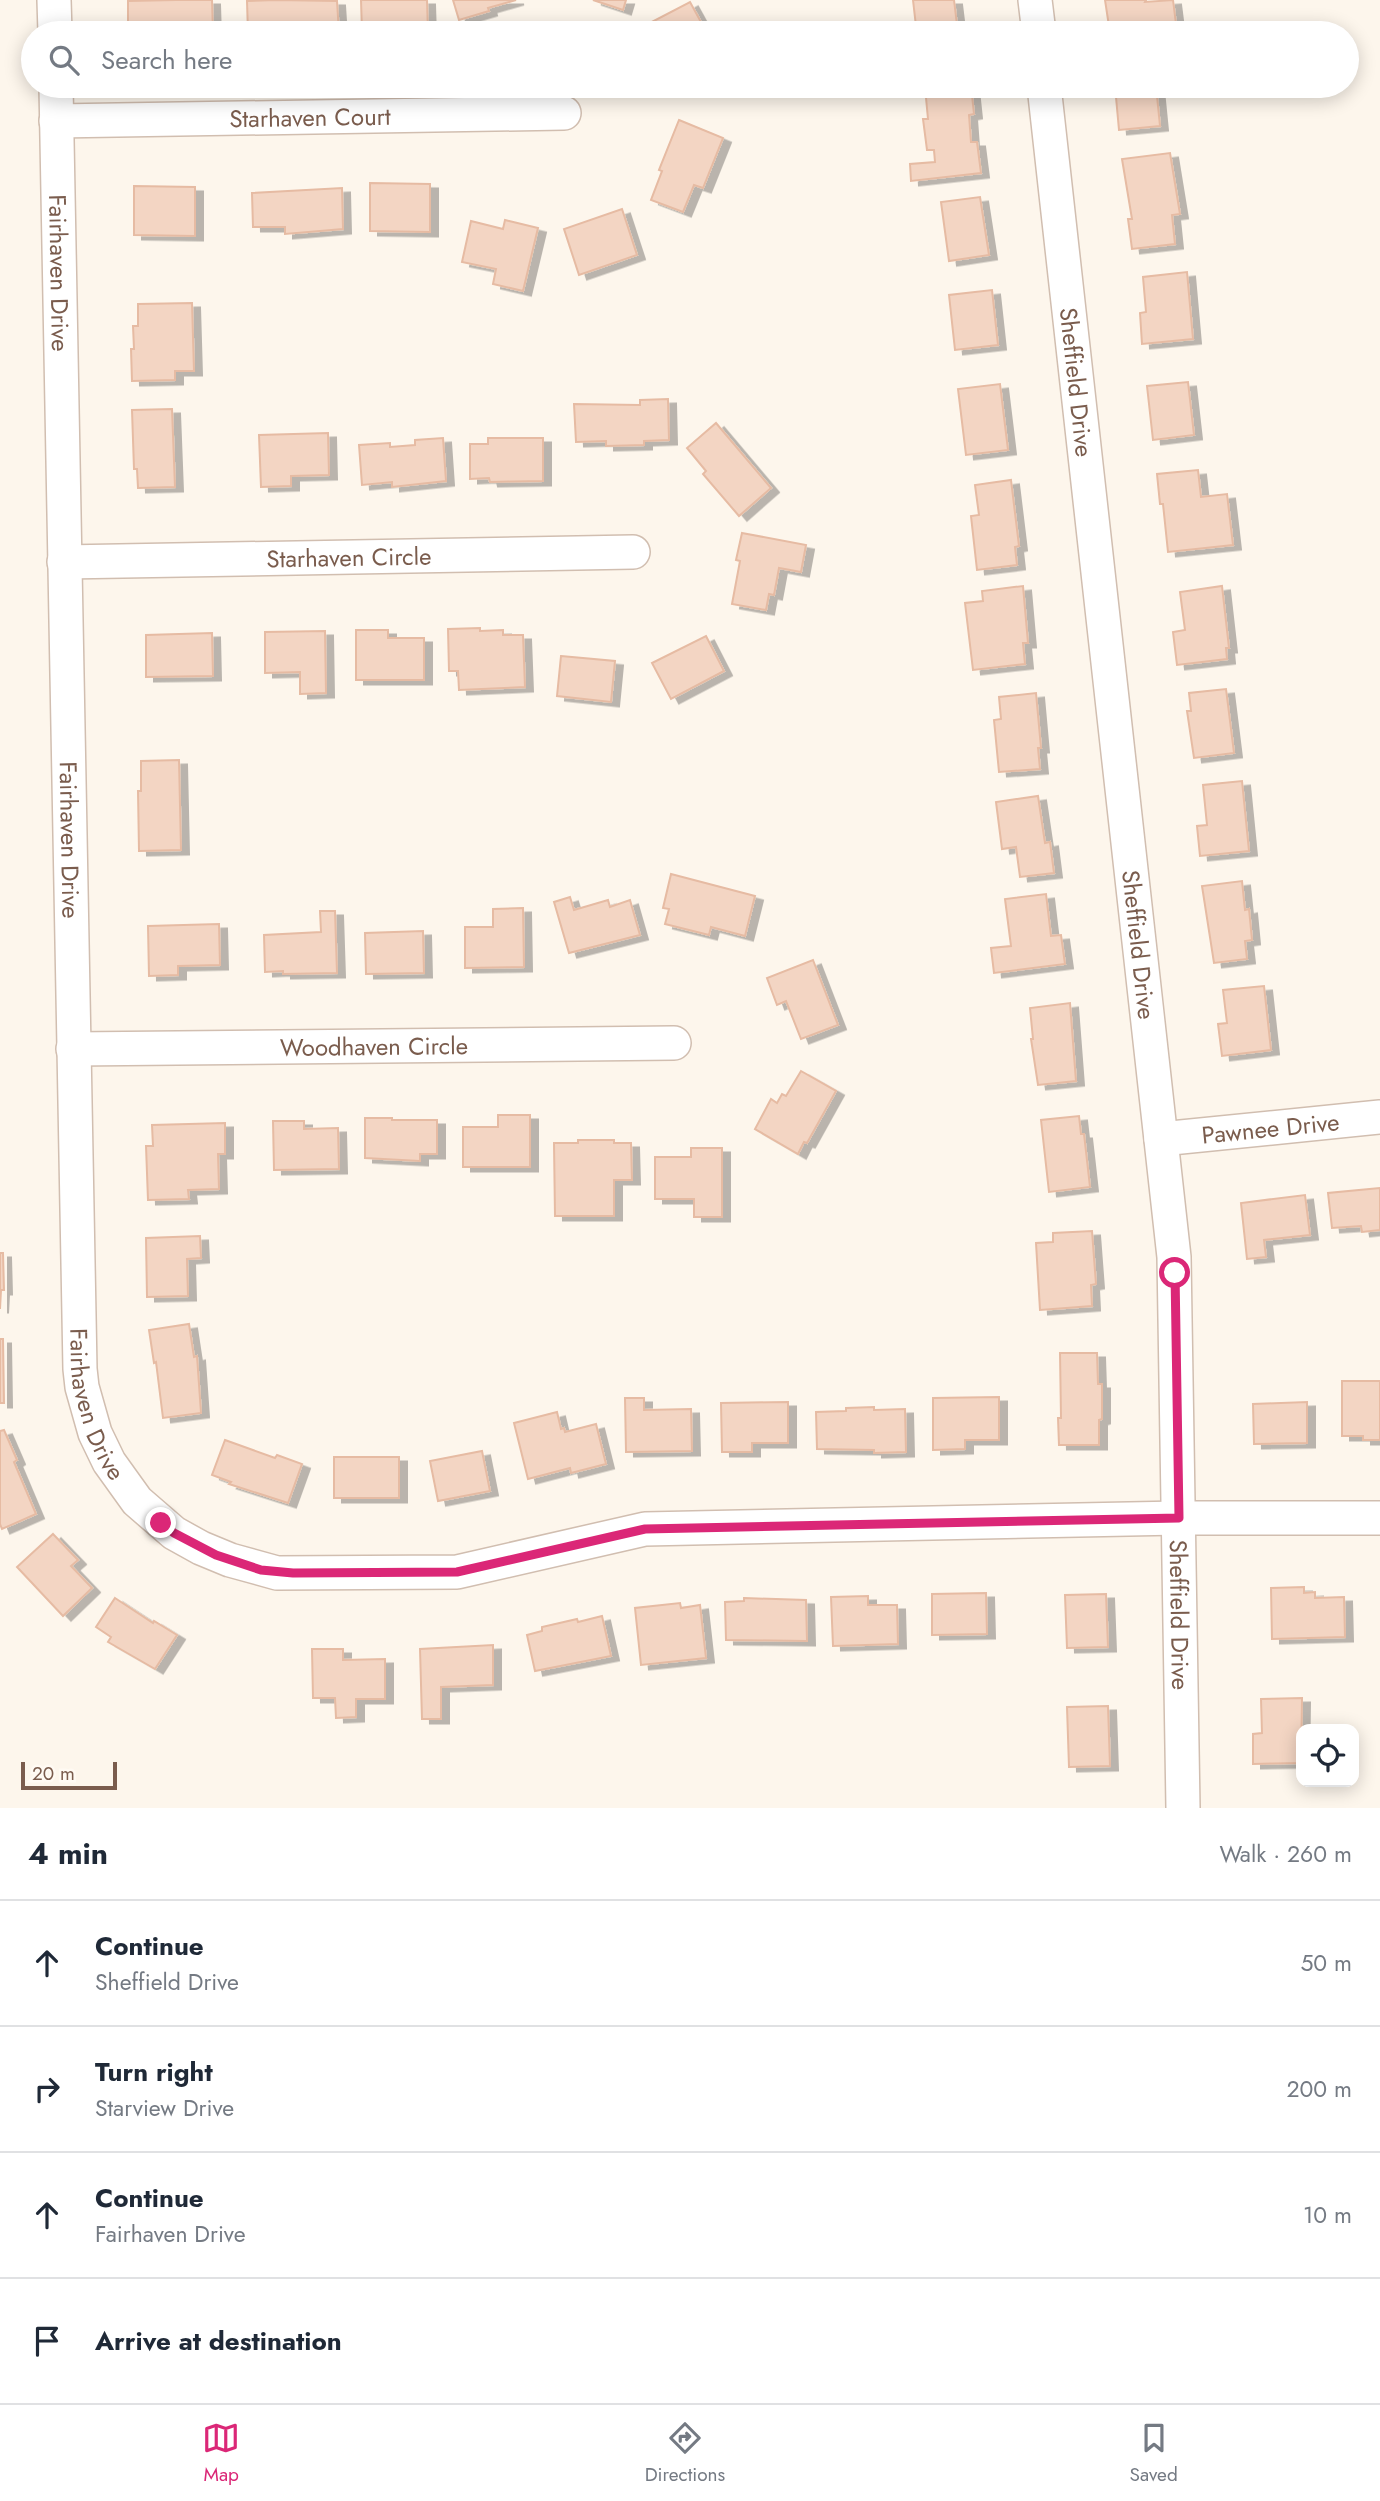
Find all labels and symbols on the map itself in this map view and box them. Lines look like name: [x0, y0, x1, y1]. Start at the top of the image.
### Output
street label: Starhaven Court: [229, 98, 391, 136]
street label: Fairhaven Drive: [41, 194, 78, 352]
street label: Sheffield Drive: [1051, 306, 1103, 459]
street label: Starhaven Circle: [266, 538, 432, 576]
street label: Fairhaven Drive: [51, 761, 89, 919]
street label: Sheffield Drive: [1114, 868, 1165, 1021]
street label: Woodhaven Circle: [280, 1028, 468, 1064]
street label: Pawnee Drive: [1200, 1104, 1341, 1152]
route start: [1159, 1257, 1190, 1288]
street label: Fairhaven Drive: [62, 1328, 134, 1487]
route end: [145, 1507, 176, 1538]
street label: Sheffield Drive: [1161, 1539, 1199, 1690]
scale bar: [21, 1759, 117, 1791]

